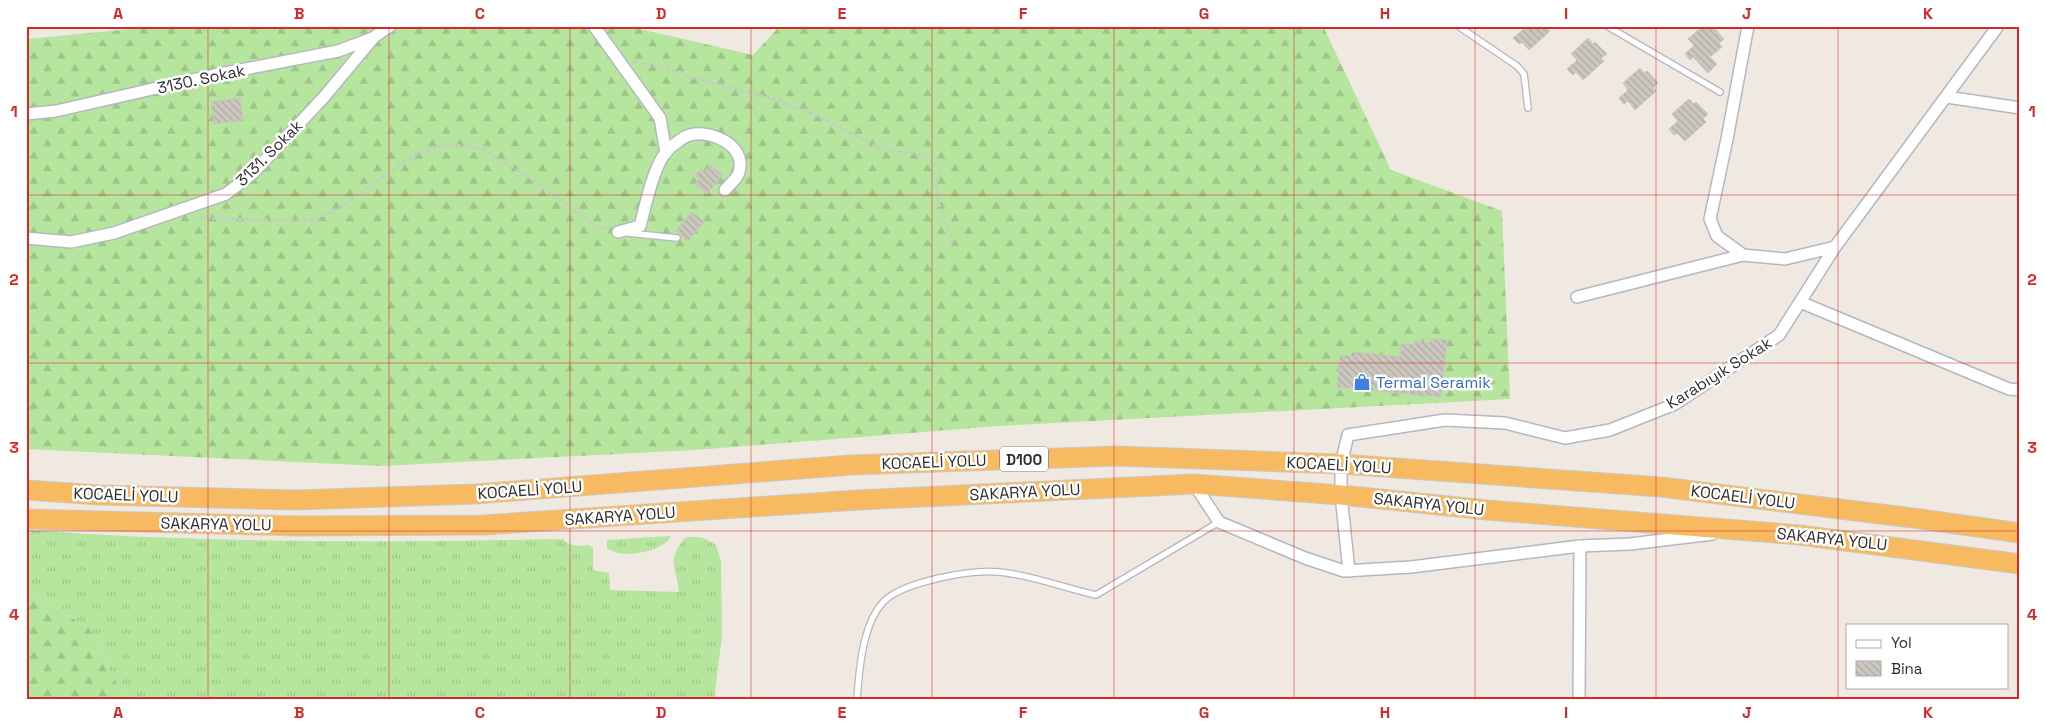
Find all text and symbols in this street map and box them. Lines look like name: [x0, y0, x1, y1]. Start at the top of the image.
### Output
text: A: [113, 3, 123, 24]
text: B: [294, 3, 304, 24]
text: C: [475, 3, 485, 24]
text: D: [656, 3, 666, 24]
text: E: [838, 3, 847, 24]
text: F: [1019, 3, 1028, 24]
text: G: [1199, 3, 1209, 24]
text: H: [1380, 3, 1390, 24]
text: I: [1564, 3, 1568, 24]
text: J: [1742, 3, 1752, 24]
text: K: [1923, 3, 1933, 24]
street label: 3130. Sokak: [155, 59, 247, 99]
text: 1: [10, 101, 18, 122]
text: 1: [2028, 101, 2036, 122]
street label: 3131. Sokak: [231, 115, 307, 191]
text: 2: [9, 269, 19, 290]
text: 2: [2027, 269, 2037, 290]
street label: Karabıyık Sokak: [1662, 332, 1776, 414]
shop icon: Termal Seramik: [1352, 372, 1372, 392]
place label: Termal Seramik: [1376, 372, 1491, 393]
text: 3: [9, 437, 19, 458]
text: 3: [2027, 437, 2037, 458]
road number: D100: [1000, 446, 1048, 472]
street label: KOCAELİ YOLU: [881, 450, 987, 474]
street label: KOCAELİ YOLU: [1286, 452, 1392, 478]
street label: KOCAELİ YOLU: [477, 476, 583, 504]
street label: SAKARYA YOLU: [969, 479, 1081, 505]
street label: KOCAELİ YOLU: [1690, 480, 1796, 514]
street label: KOCAELİ YOLU: [73, 483, 179, 507]
street label: SAKARYA YOLU: [1373, 488, 1485, 520]
street label: SAKARYA YOLU: [564, 502, 676, 530]
street label: SAKARYA YOLU: [160, 513, 272, 535]
street label: SAKARYA YOLU: [1776, 523, 1888, 555]
text: 4: [9, 604, 19, 625]
text: 4: [2027, 604, 2037, 625]
legend: [1846, 624, 2008, 688]
text: Yol: [1891, 633, 1912, 652]
text: Bina: [1891, 659, 1923, 678]
text: A: [113, 702, 123, 723]
text: B: [294, 702, 304, 723]
text: C: [475, 702, 485, 723]
text: D: [656, 702, 666, 723]
text: E: [838, 702, 847, 723]
text: F: [1019, 702, 1028, 723]
text: G: [1199, 702, 1209, 723]
text: H: [1380, 702, 1390, 723]
text: I: [1564, 702, 1568, 723]
text: J: [1742, 702, 1752, 723]
text: K: [1923, 702, 1933, 723]

